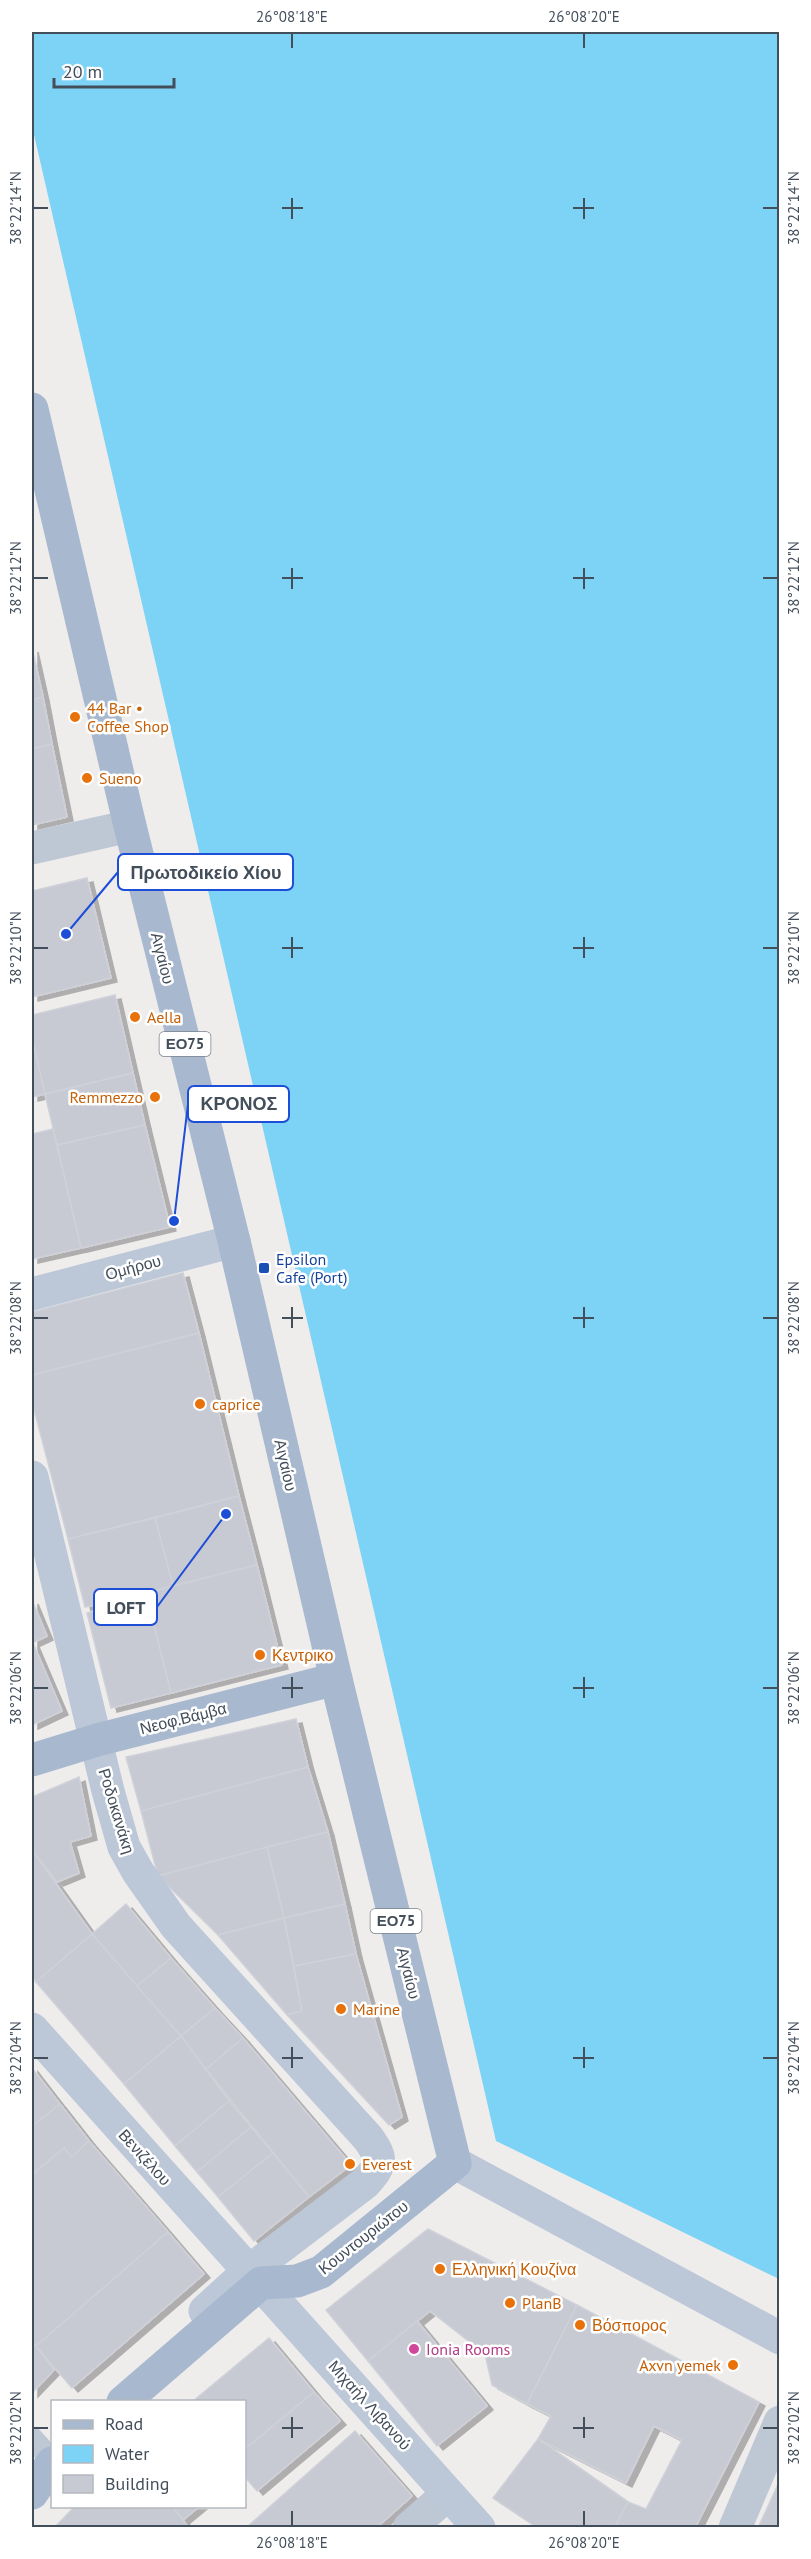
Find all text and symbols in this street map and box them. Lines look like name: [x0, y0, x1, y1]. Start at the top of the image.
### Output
text: 26°08'18"E: [256, 7, 328, 26]
text: 26°08'20"E: [548, 7, 620, 26]
scale bar: [54, 51, 174, 89]
text: 20 m: [63, 60, 102, 83]
text: 38°22'14"N: [6, 171, 25, 245]
text: 38°22'14"N: [784, 171, 803, 245]
text: 38°22'12"N: [6, 541, 25, 615]
text: 38°22'12"N: [784, 541, 803, 615]
place label: 44 Bar • Coffee Shop: [87, 698, 169, 736]
marker: 44 Bar • Coffee Shop: [68, 710, 82, 724]
place label: Sueno: [99, 768, 142, 788]
marker: Sueno: [80, 771, 94, 785]
callout: Πρωτοδικείο Χίου: [118, 854, 293, 890]
text: Πρωτοδικείο Χίου: [131, 861, 281, 884]
text: 38°22'10"N: [6, 911, 25, 985]
text: 38°22'10"N: [784, 911, 803, 985]
street label: Αιγαίου: [147, 930, 179, 986]
place label: Aella: [147, 1007, 182, 1027]
marker: Aella: [128, 1010, 142, 1024]
road number: ΕΟ75: [160, 1032, 210, 1056]
callout: ΚΡΟΝΟΣ: [188, 1086, 289, 1122]
place label: Remmezzo: [70, 1087, 143, 1107]
marker: Remmezzo: [148, 1090, 162, 1104]
text: ΚΡΟΝΟΣ: [201, 1092, 278, 1115]
place label: Epsilon Cafe (Port): [276, 1249, 347, 1287]
street label: Ομήρου: [103, 1250, 163, 1284]
marker: Epsilon Cafe (Port): [257, 1261, 271, 1275]
text: 38°22'08"N: [6, 1281, 25, 1355]
text: 38°22'08"N: [784, 1281, 803, 1355]
place label: caprice: [212, 1394, 261, 1414]
marker: caprice: [193, 1397, 207, 1411]
street label: Αιγαίου: [270, 1437, 302, 1493]
callout: LOFT: [94, 1589, 157, 1625]
text: LOFT: [106, 1596, 146, 1619]
place label: Κεντρικο: [272, 1645, 334, 1665]
marker: Κεντρικο: [253, 1648, 267, 1662]
text: 38°22'06"N: [6, 1651, 25, 1725]
text: 38°22'06"N: [784, 1651, 803, 1725]
street label: Νεοφ.Βάμβα: [138, 1698, 228, 1738]
street label: Ροδοκανάκη: [94, 1766, 140, 1856]
road number: ΕΟ75: [370, 1909, 422, 1933]
street label: Αιγαίου: [393, 1945, 425, 2001]
place label: Marine: [353, 1999, 400, 2019]
marker: Marine: [334, 2002, 348, 2016]
text: 38°22'04"N: [6, 2021, 25, 2095]
text: 38°22'04"N: [784, 2021, 803, 2095]
street label: Βενιζέλου: [114, 2125, 176, 2189]
place label: Everest: [362, 2154, 413, 2174]
marker: Everest: [343, 2157, 357, 2171]
street label: Κουντουριώτου: [314, 2196, 412, 2278]
place label: Ελληνική Κουζίνα: [452, 2259, 576, 2279]
marker: Ελληνική Κουζίνα: [433, 2262, 447, 2276]
place label: PlanB: [522, 2293, 562, 2313]
marker: PlanB: [503, 2296, 517, 2310]
place label: Βόσπορος: [592, 2315, 667, 2335]
marker: Βόσπορος: [573, 2318, 587, 2332]
place label: Ionia Rooms: [426, 2339, 510, 2359]
marker: Ionia Rooms: [407, 2342, 421, 2356]
place label: Axvn yemek: [639, 2355, 721, 2375]
street label: Μιχαήλ Λιβανού: [325, 2356, 415, 2454]
marker: Axvn yemek: [726, 2358, 740, 2372]
text: 38°22'02"N: [6, 2391, 25, 2465]
text: 38°22'02"N: [784, 2391, 803, 2465]
legend: [51, 2400, 246, 2508]
text: Road: [105, 2412, 143, 2435]
text: Water: [105, 2442, 149, 2465]
text: Building: [105, 2472, 169, 2495]
text: 26°08'18"E: [256, 2533, 328, 2552]
text: 26°08'20"E: [548, 2533, 620, 2552]

